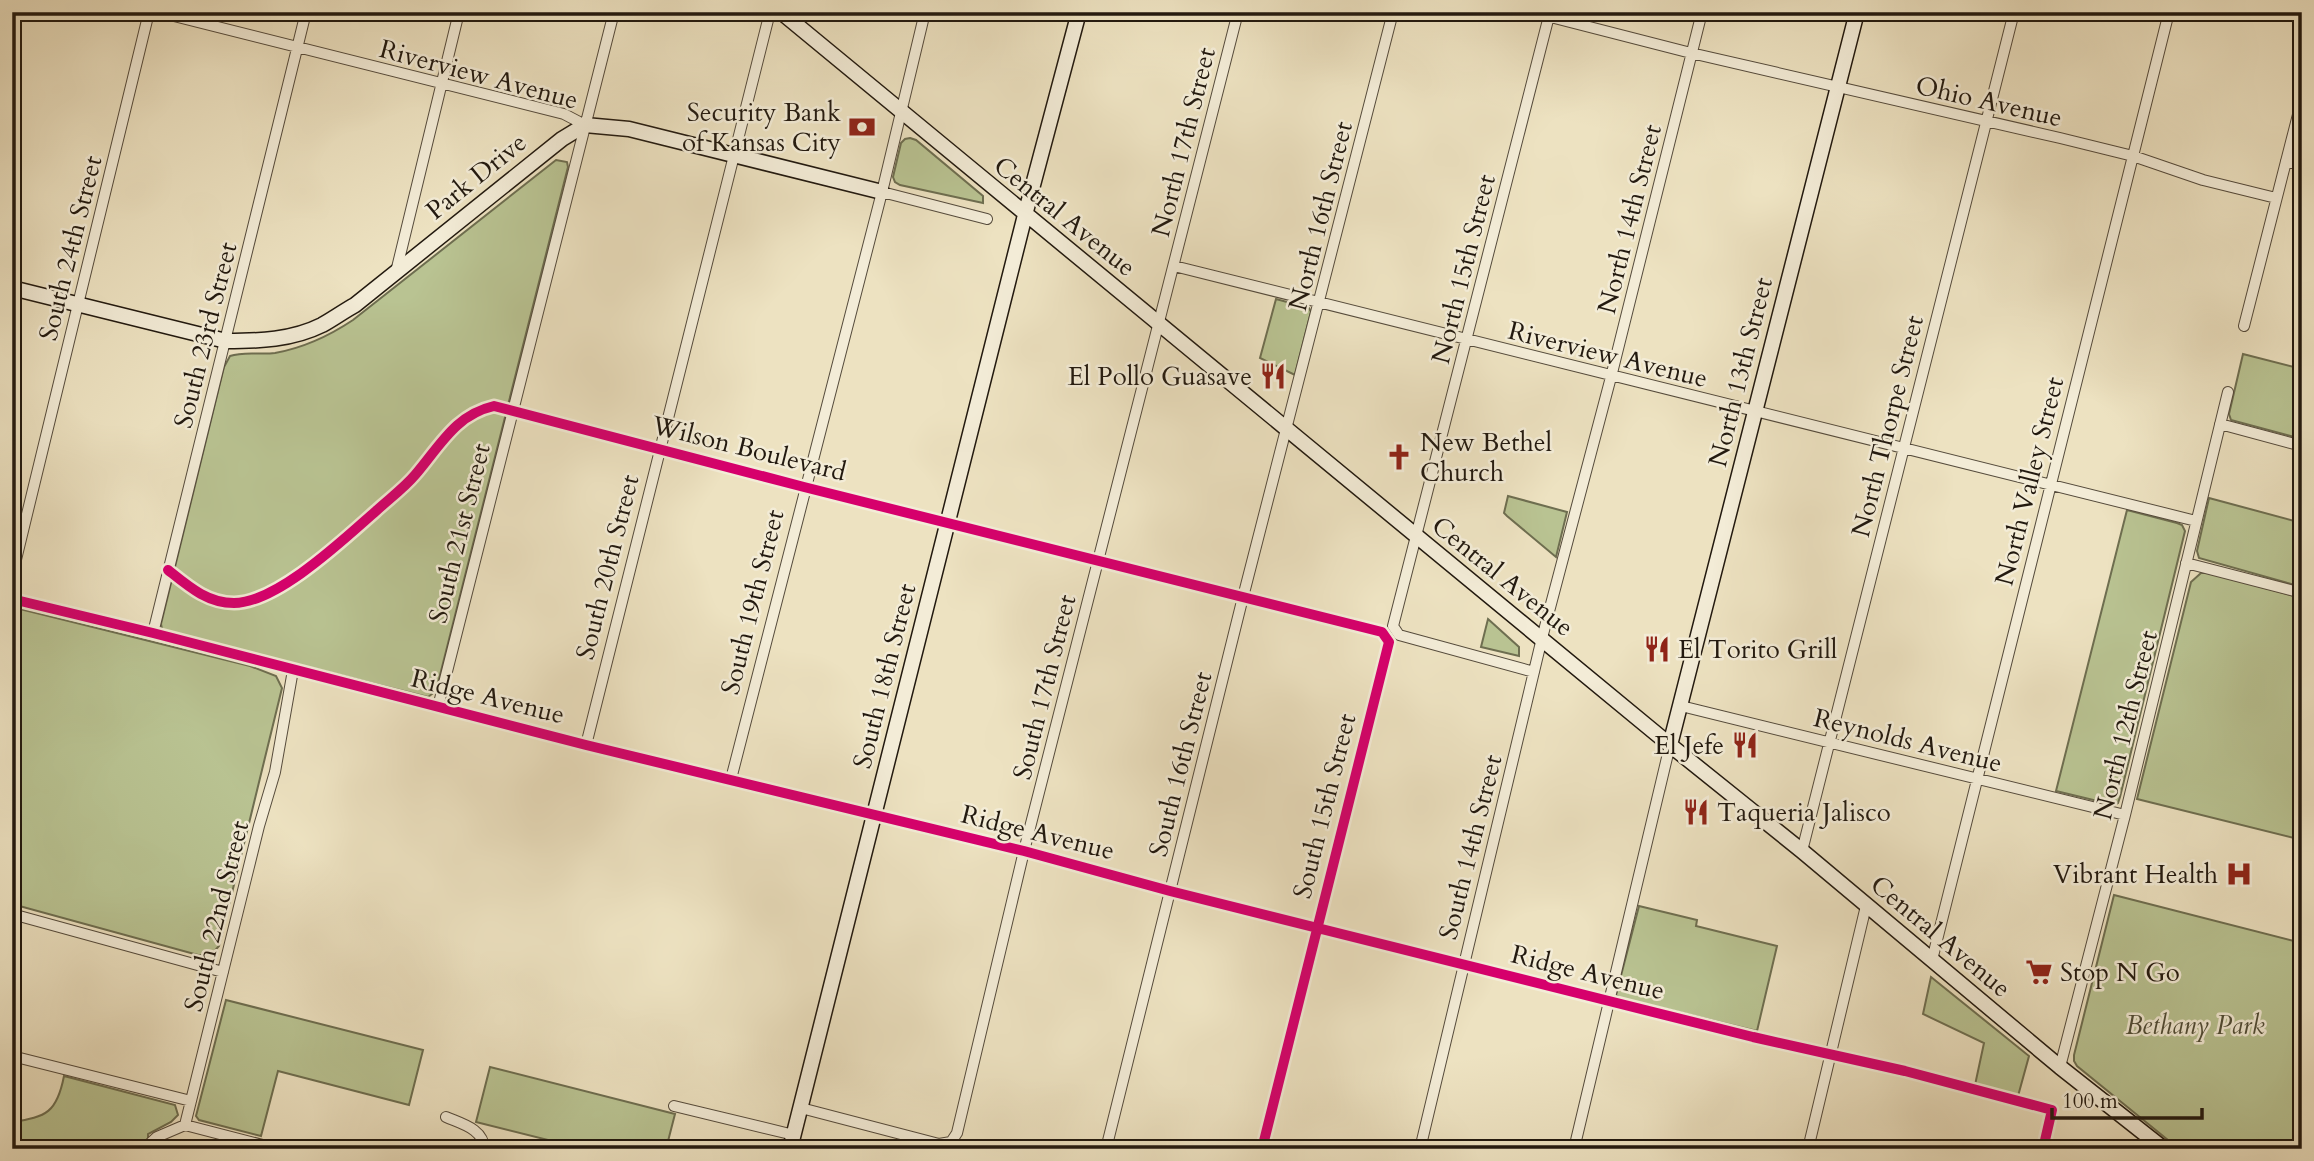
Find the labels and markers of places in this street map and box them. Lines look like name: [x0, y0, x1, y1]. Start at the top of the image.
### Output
place label: Security Bank of Kansas City: [682, 95, 841, 160]
bank icon: Security Bank of Kansas City: [847, 112, 877, 142]
place label: El Pollo Guasave: [1068, 359, 1252, 394]
restaurant icon: El Pollo Guasave: [1258, 361, 1288, 391]
place label: New Bethel Church: [1420, 425, 1553, 490]
church icon: New Bethel Church: [1384, 442, 1414, 472]
place label: El Torito Grill: [1678, 632, 1838, 667]
restaurant icon: El Torito Grill: [1642, 634, 1672, 664]
place label: El Jefe: [1654, 728, 1724, 763]
restaurant icon: El Jefe: [1730, 730, 1760, 760]
place label: Taqueria Jalisco: [1717, 795, 1891, 830]
restaurant icon: Taqueria Jalisco: [1681, 797, 1711, 827]
place label: Vibrant Health: [2053, 857, 2218, 892]
hospital icon: Vibrant Health: [2224, 859, 2254, 889]
place label: Stop N Go: [2060, 955, 2180, 990]
supermarket icon: Stop N Go: [2024, 957, 2054, 987]

